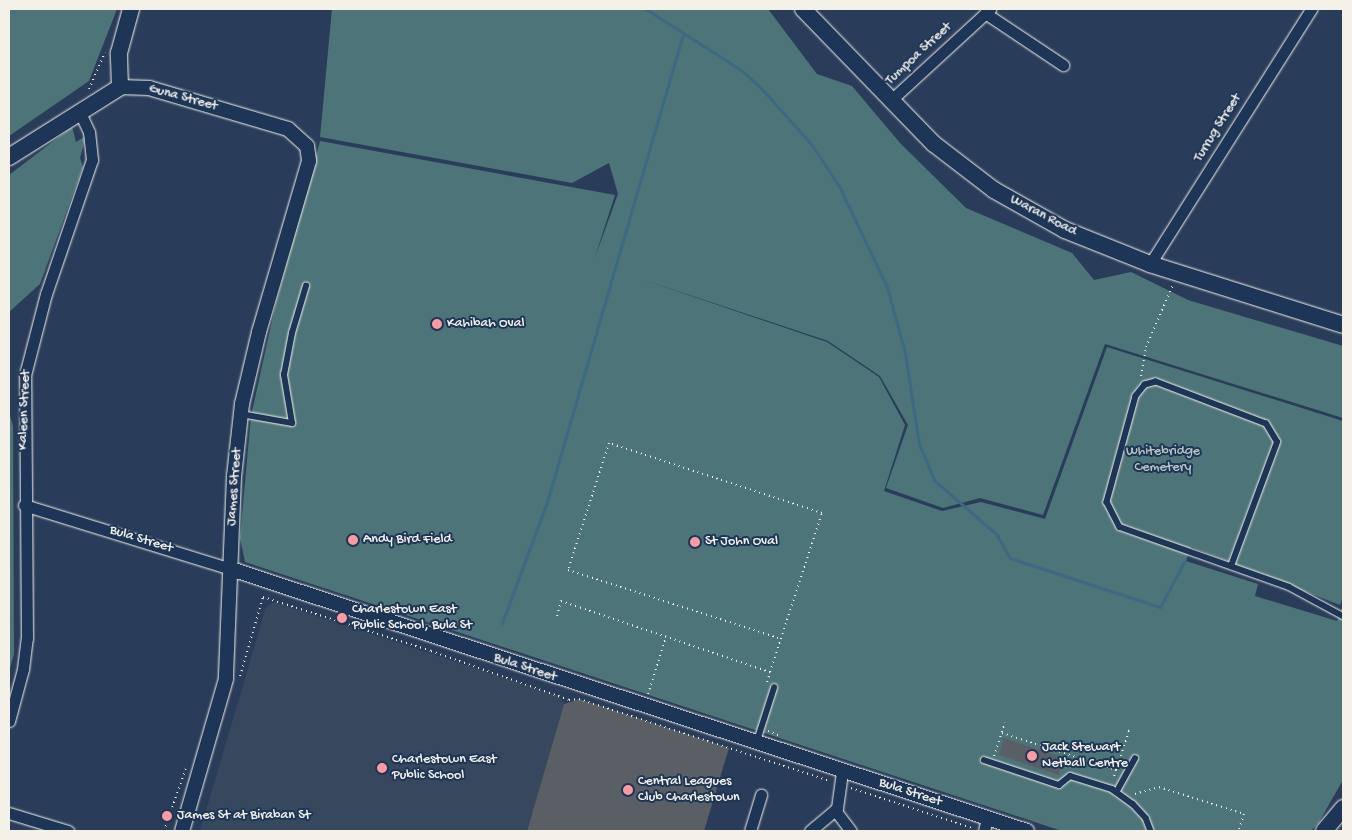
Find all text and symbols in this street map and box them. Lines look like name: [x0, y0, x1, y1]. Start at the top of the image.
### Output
street label: Tumpoa Street: [882, 19, 956, 89]
street label: Guna Street: [147, 81, 219, 115]
street label: Turrug Street: [1190, 91, 1246, 165]
street label: Waran Road: [1007, 191, 1079, 241]
place label: Kahibah Oval: [447, 316, 524, 332]
marker: Kahibah Oval: [431, 318, 443, 330]
street label: Kaleen Street: [15, 370, 35, 450]
park label: Whitebridge Cemetery: [1126, 444, 1200, 477]
street label: James Street: [224, 447, 246, 527]
street label: Bula Street: [107, 522, 175, 558]
place label: Andy Bird Field: [363, 532, 452, 548]
marker: Andy Bird Field: [347, 534, 359, 546]
place label: St John Oval: [705, 534, 778, 550]
marker: St John Oval: [689, 536, 701, 548]
place label: Charlestown East Public School, Bula St: [352, 602, 472, 634]
marker: Charlestown East Public School, Bula St: [336, 612, 348, 624]
street label: Bula Street: [491, 650, 559, 686]
place label: Jack Stewart Netball Centre: [1042, 740, 1128, 772]
marker: Jack Stewart Netball Centre: [1026, 750, 1038, 762]
place label: Charlestown East Public School: [392, 752, 496, 784]
marker: Charlestown East Public School: [376, 762, 388, 774]
place label: Central Leagues Club Charlestown: [638, 774, 740, 806]
street label: Bula Street: [876, 775, 944, 811]
marker: Central Leagues Club Charlestown: [622, 784, 634, 796]
place label: James St at Biraban St: [177, 808, 310, 824]
marker: James St at Biraban St: [161, 810, 173, 822]

